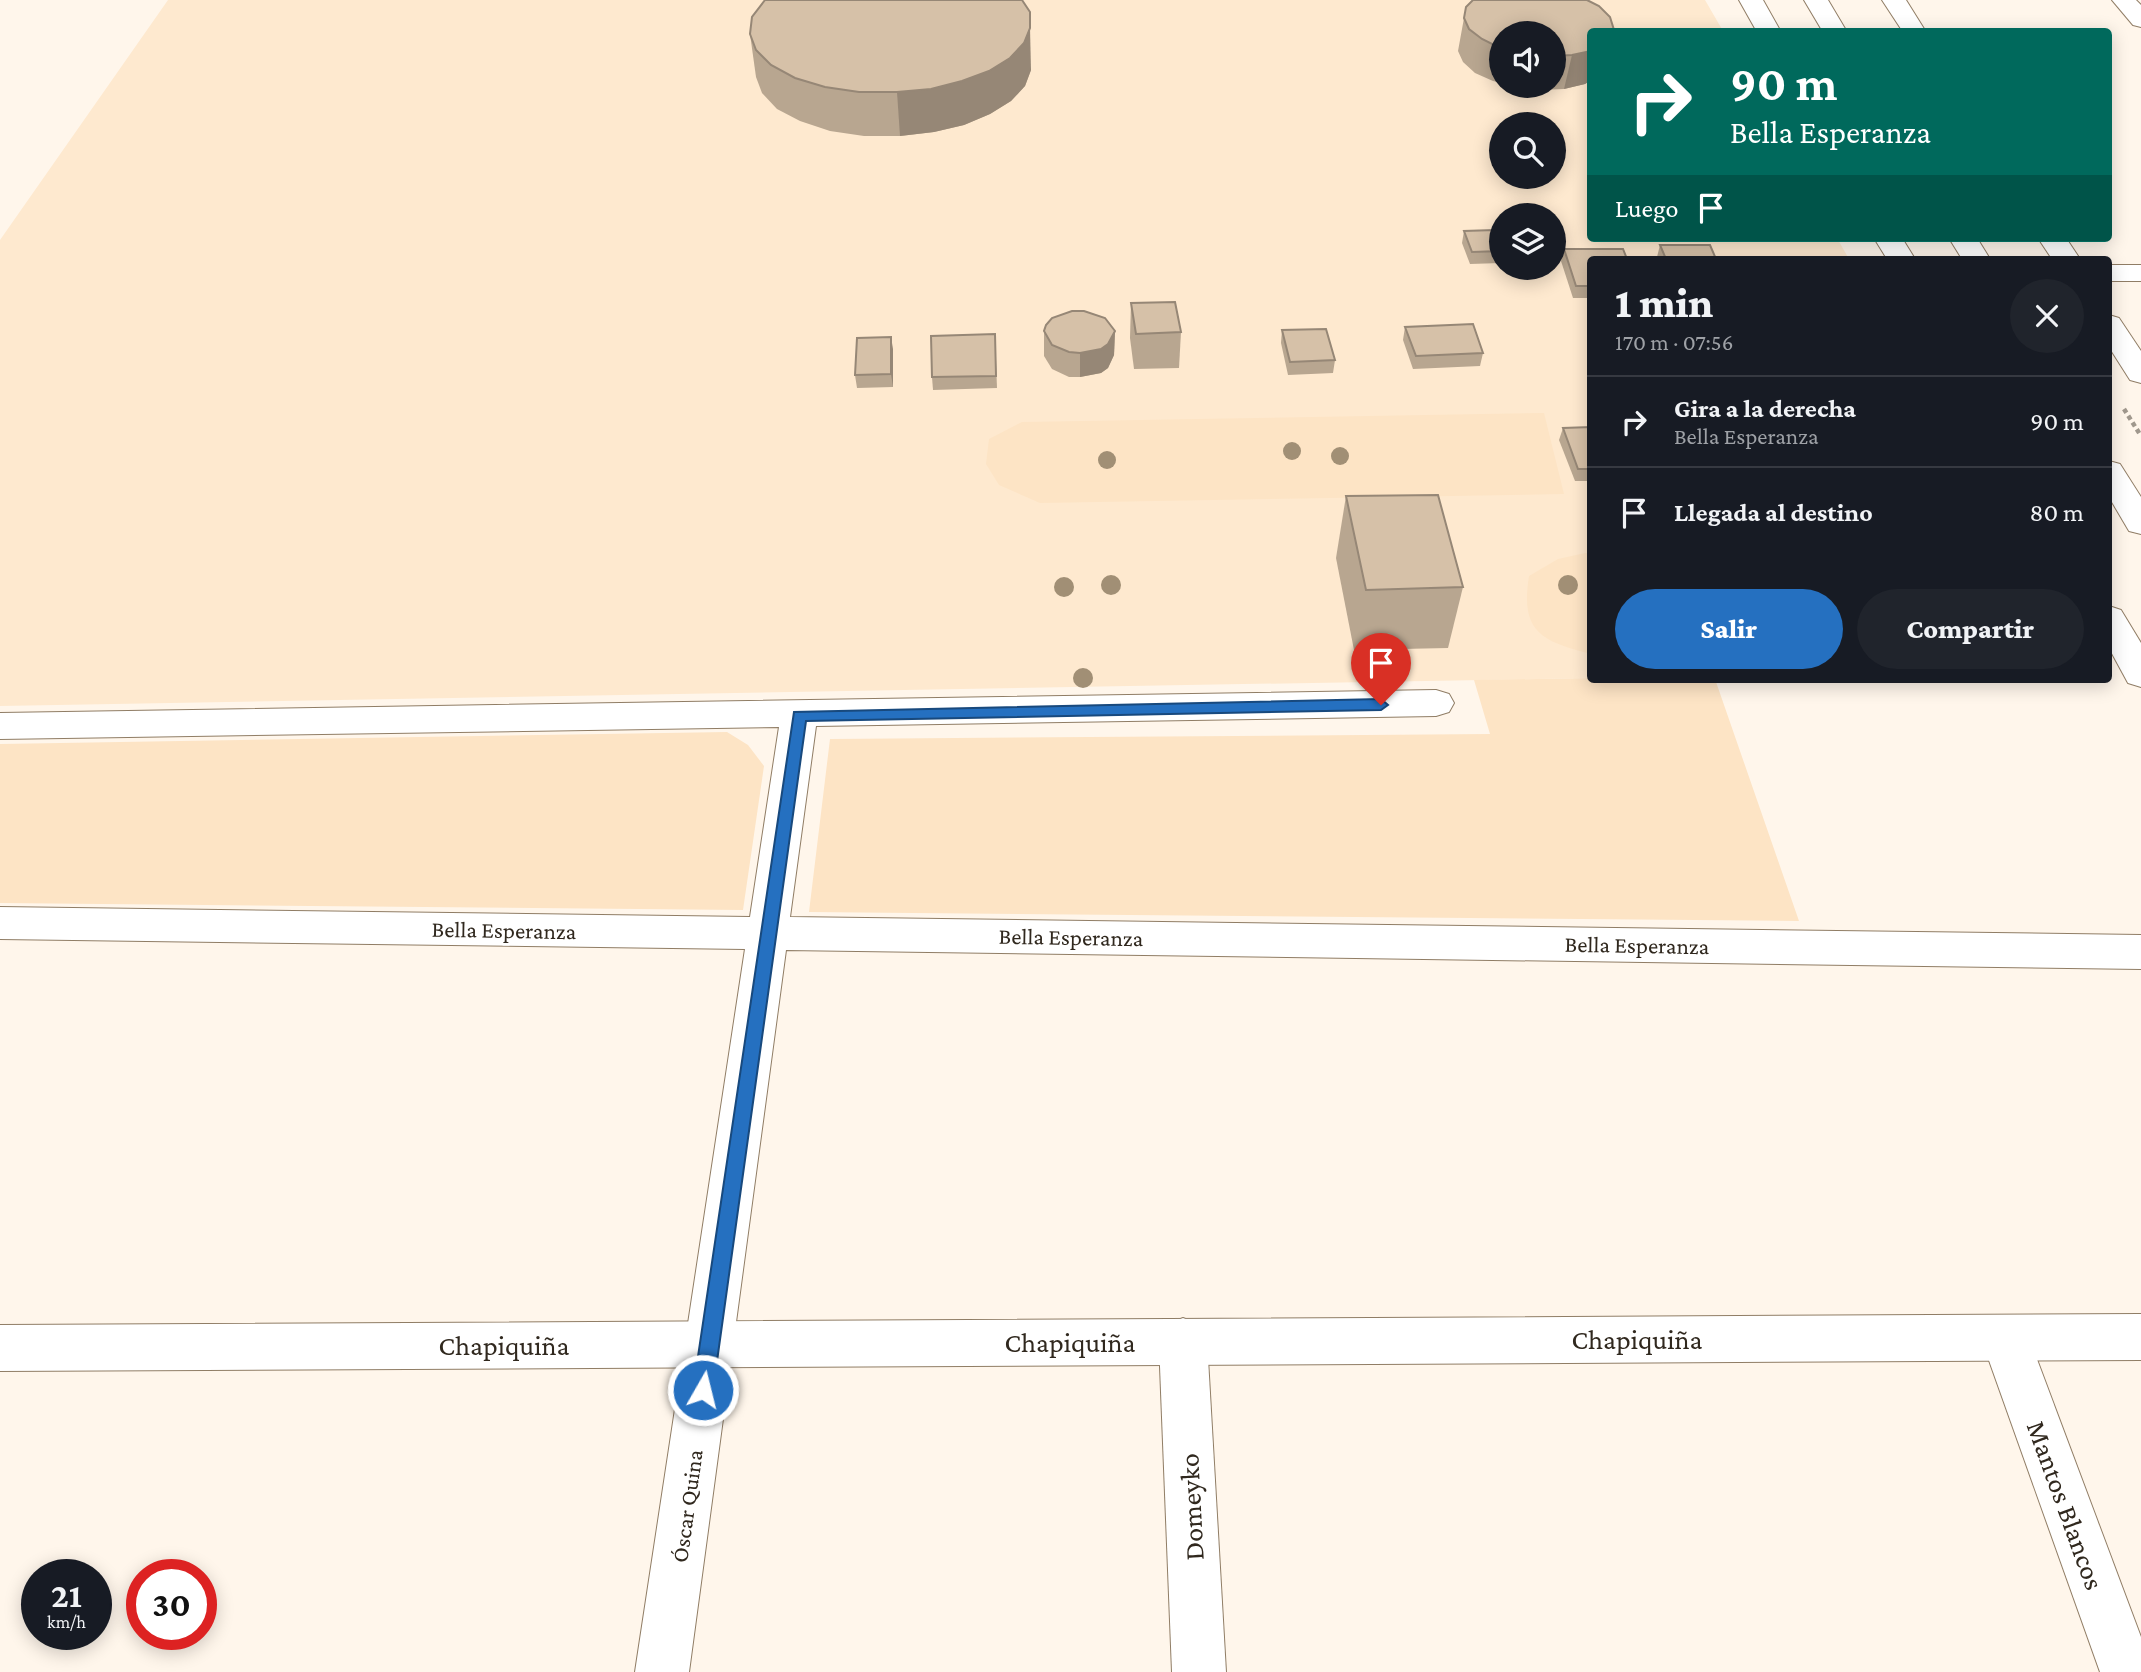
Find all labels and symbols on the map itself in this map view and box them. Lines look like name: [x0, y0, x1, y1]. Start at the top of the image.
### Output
pin: [1351, 633, 1411, 705]
street label: Bella Esperanza: [432, 916, 577, 944]
street label: Bella Esperanza: [999, 923, 1144, 951]
street label: Bella Esperanza: [1565, 931, 1710, 959]
street label: Chapiquiña: [1571, 1324, 1703, 1355]
street label: Chapiquiña: [1004, 1327, 1136, 1358]
street label: Chapiquiña: [438, 1330, 570, 1361]
position arrow: [666, 1353, 740, 1427]
street label: Mantos Blancos: [2021, 1416, 2110, 1594]
street label: Óscar Quina: [666, 1448, 708, 1564]
street label: Domeyko: [1173, 1453, 1210, 1561]
speed limit sign: 30: [126, 1559, 217, 1650]

